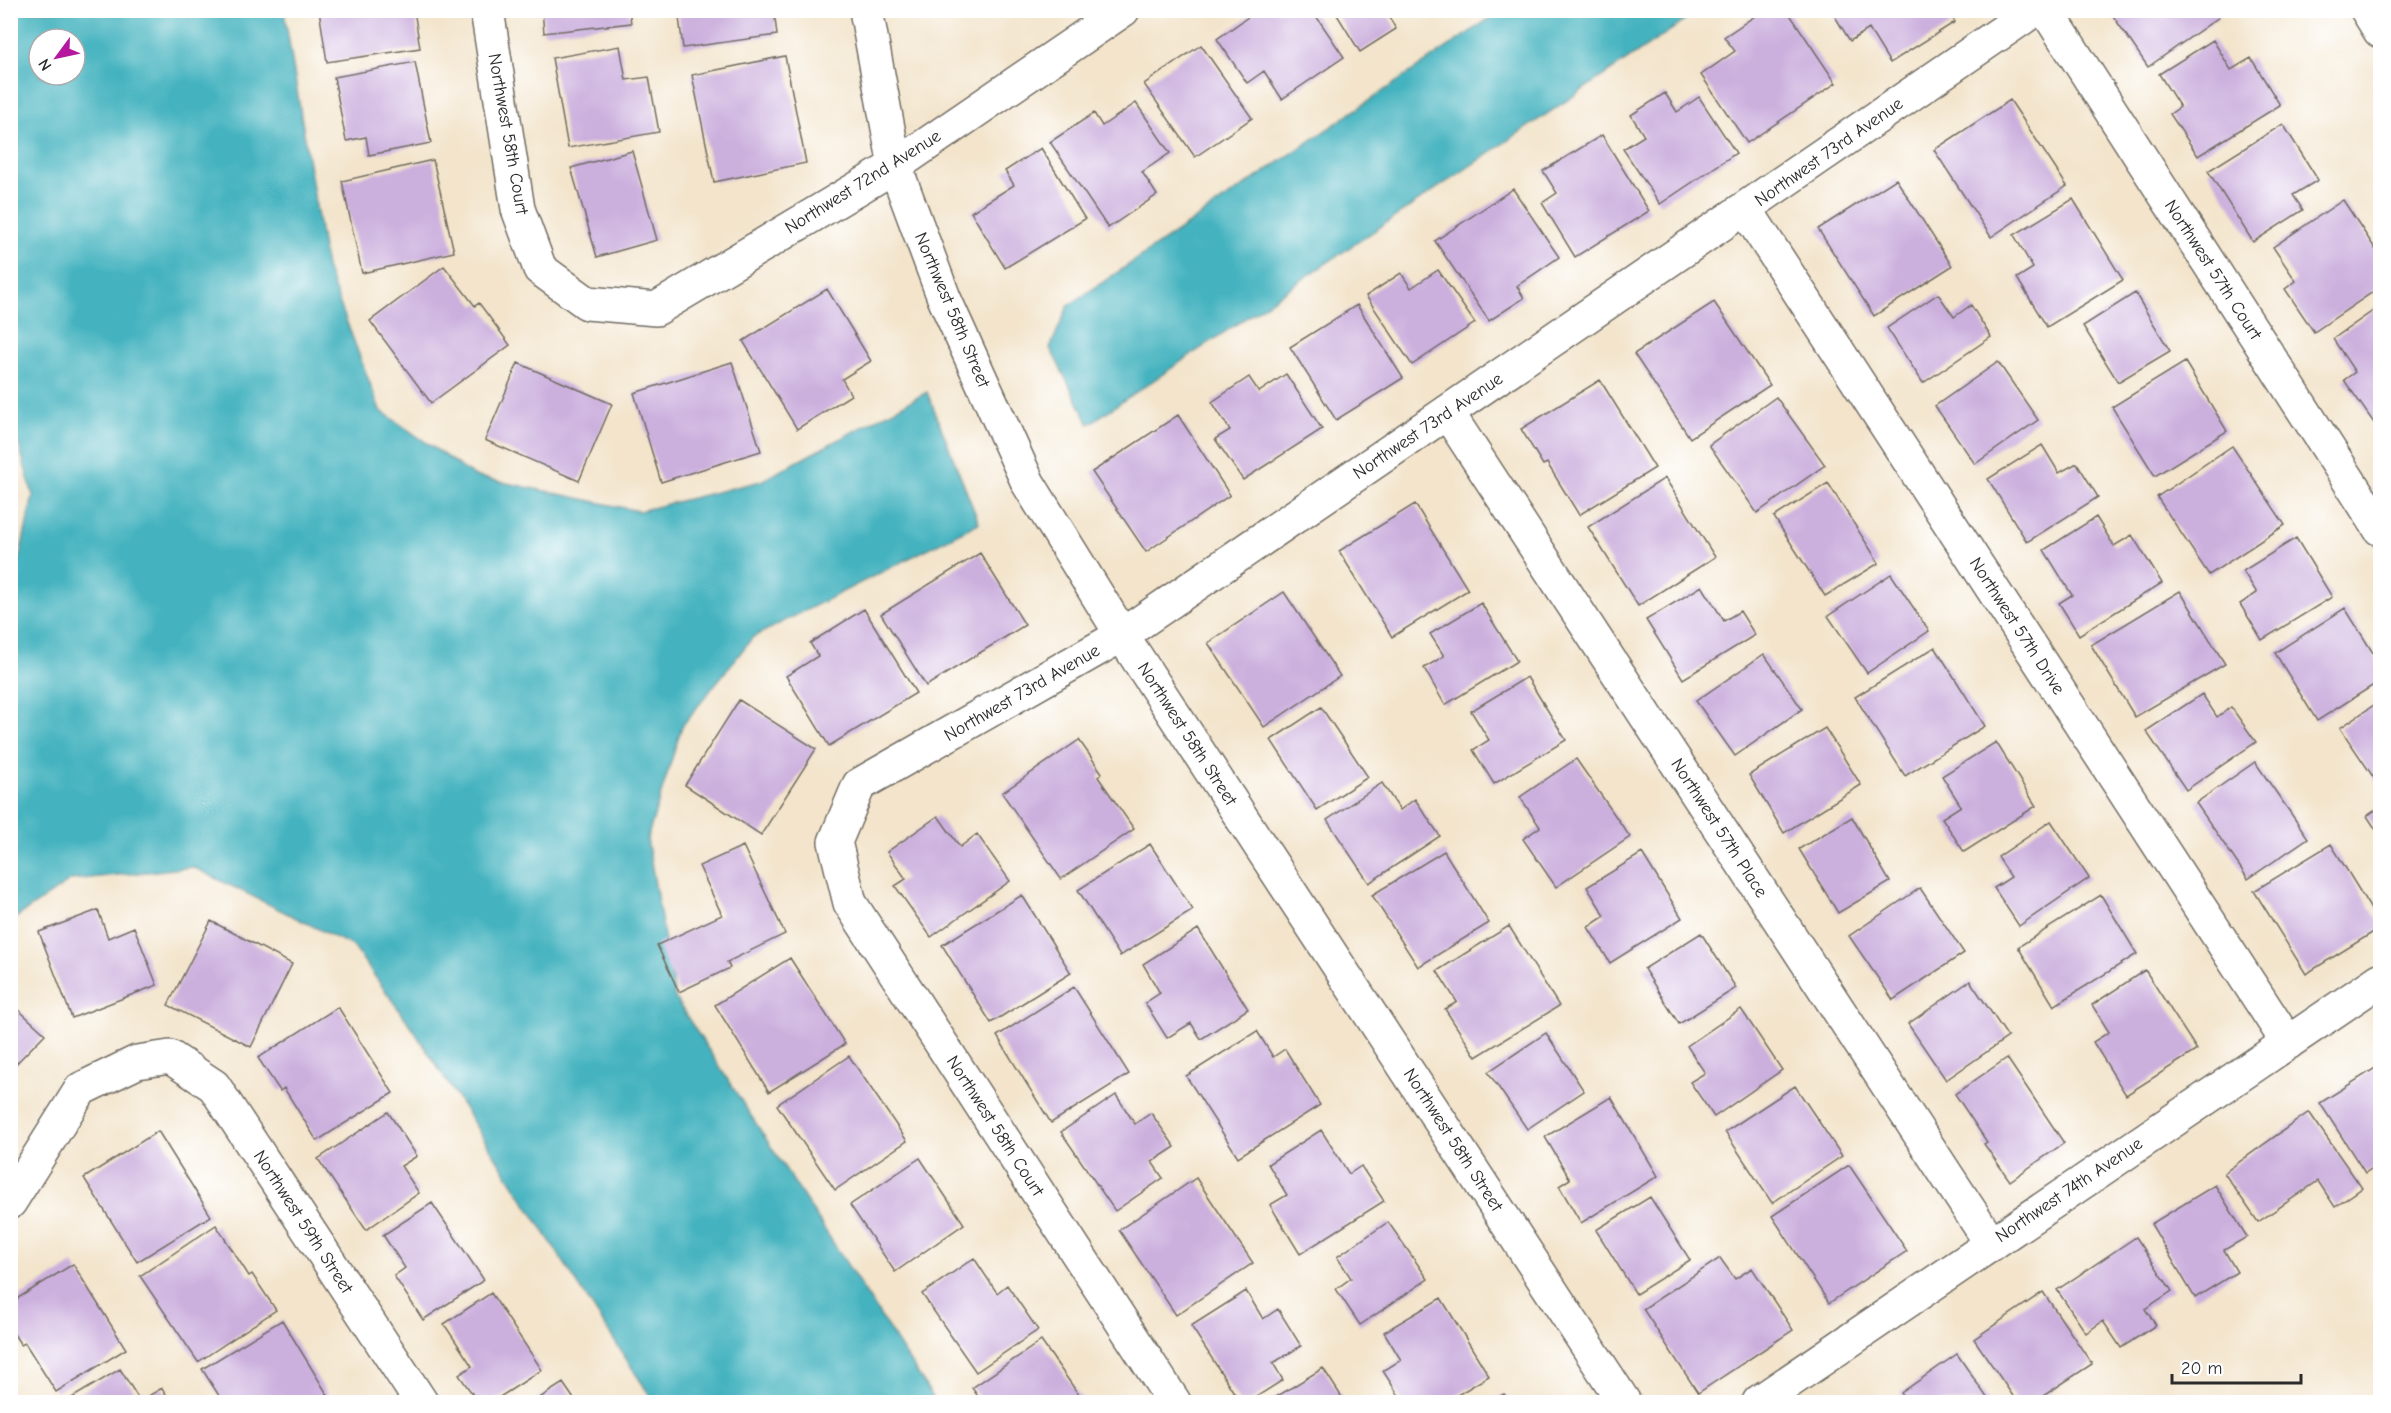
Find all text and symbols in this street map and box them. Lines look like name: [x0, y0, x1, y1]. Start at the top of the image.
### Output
north arrow: [27, 27, 87, 87]
street label: Northwest 58th Court: [483, 52, 533, 217]
text: N: [35, 55, 56, 74]
street label: Northwest 73rd Avenue: [1751, 93, 1907, 211]
street label: Northwest 72nd Avenue: [781, 125, 945, 239]
street label: Northwest 57th Court: [2160, 196, 2267, 345]
street label: Northwest 58th Street: [910, 229, 994, 391]
street label: Northwest 73rd Avenue: [1349, 368, 1507, 484]
street label: Northwest 57th Drive: [1965, 554, 2069, 698]
street label: Northwest 73rd Avenue: [941, 640, 1103, 746]
street label: Northwest 58th Street: [1133, 659, 1242, 810]
street label: Northwest 57th Place: [1666, 755, 1772, 901]
street label: Northwest 58th Court: [942, 1052, 1049, 1201]
street label: Northwest 58th Street: [1399, 1065, 1508, 1216]
street label: Northwest 74th Avenue: [1991, 1133, 2147, 1247]
street label: Northwest 59th Street: [249, 1146, 358, 1298]
scale bar: [2172, 1347, 2301, 1385]
text: 20 m: [2181, 1358, 2222, 1379]

